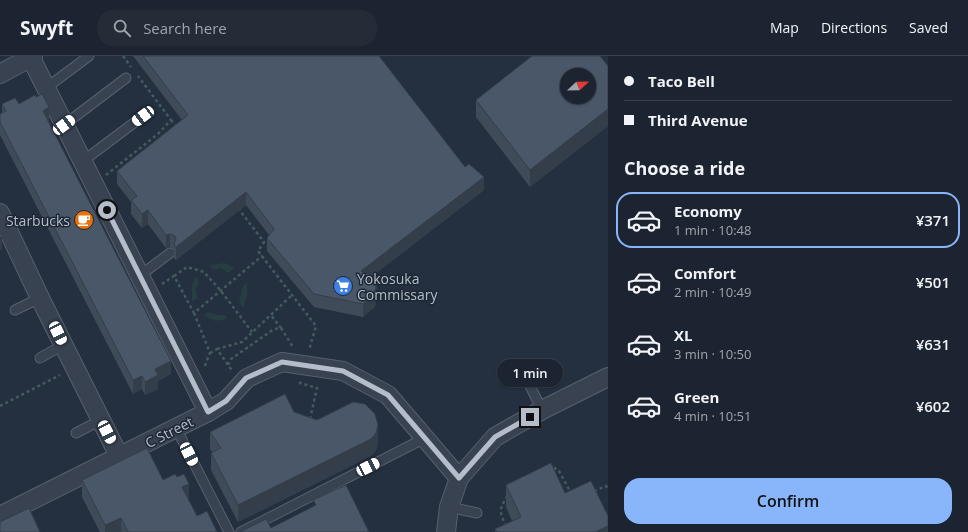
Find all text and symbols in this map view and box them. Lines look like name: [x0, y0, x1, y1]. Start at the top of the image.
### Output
search box: [97, 10, 377, 46]
text: Swyft: [20, 15, 73, 41]
icon: search: [111, 17, 133, 39]
text: Search here: [143, 18, 227, 38]
text: Map: [770, 18, 799, 37]
text: Directions: [821, 18, 887, 37]
text: Saved: [909, 18, 948, 37]
north arrow: [560, 68, 596, 104]
map controls: [560, 68, 596, 104]
text: Taco Bell: [648, 71, 715, 91]
car: [130, 104, 156, 128]
text: Third Avenue: [648, 110, 748, 130]
car: [51, 113, 77, 137]
text: Choose a ride: [624, 156, 745, 180]
route start: [98, 201, 116, 219]
text: Economy: [674, 201, 742, 221]
icon: car: [626, 202, 662, 238]
cafe icon: Starbucks: [73, 209, 95, 231]
text: ¥371: [916, 210, 950, 230]
place label: Starbucks: [6, 211, 70, 230]
text: 1 min · 10:48: [674, 221, 751, 239]
text: Comfort: [674, 263, 736, 283]
icon: car: [626, 264, 662, 300]
place label: Yokosuka Commissary: [357, 269, 439, 304]
text: ¥501: [916, 272, 950, 292]
supermarket icon: Yokosuka Commissary: [332, 275, 354, 297]
text: 2 min · 10:49: [674, 283, 751, 301]
car: [47, 320, 69, 346]
text: XL: [674, 325, 692, 345]
icon: car: [626, 326, 662, 362]
text: ¥631: [916, 334, 950, 354]
text: 3 min · 10:50: [674, 345, 751, 363]
callout: 1 min: [497, 359, 563, 387]
text: 1 min: [512, 364, 548, 382]
text: Green: [674, 387, 719, 407]
icon: car: [626, 388, 662, 424]
text: ¥602: [916, 396, 950, 416]
text: 4 min · 10:51: [674, 407, 751, 425]
route end: [521, 408, 539, 426]
street label: C Street: [142, 412, 196, 452]
car: [96, 419, 118, 445]
car: [178, 441, 200, 467]
car: [355, 456, 381, 478]
button: Confirm: [624, 478, 952, 524]

